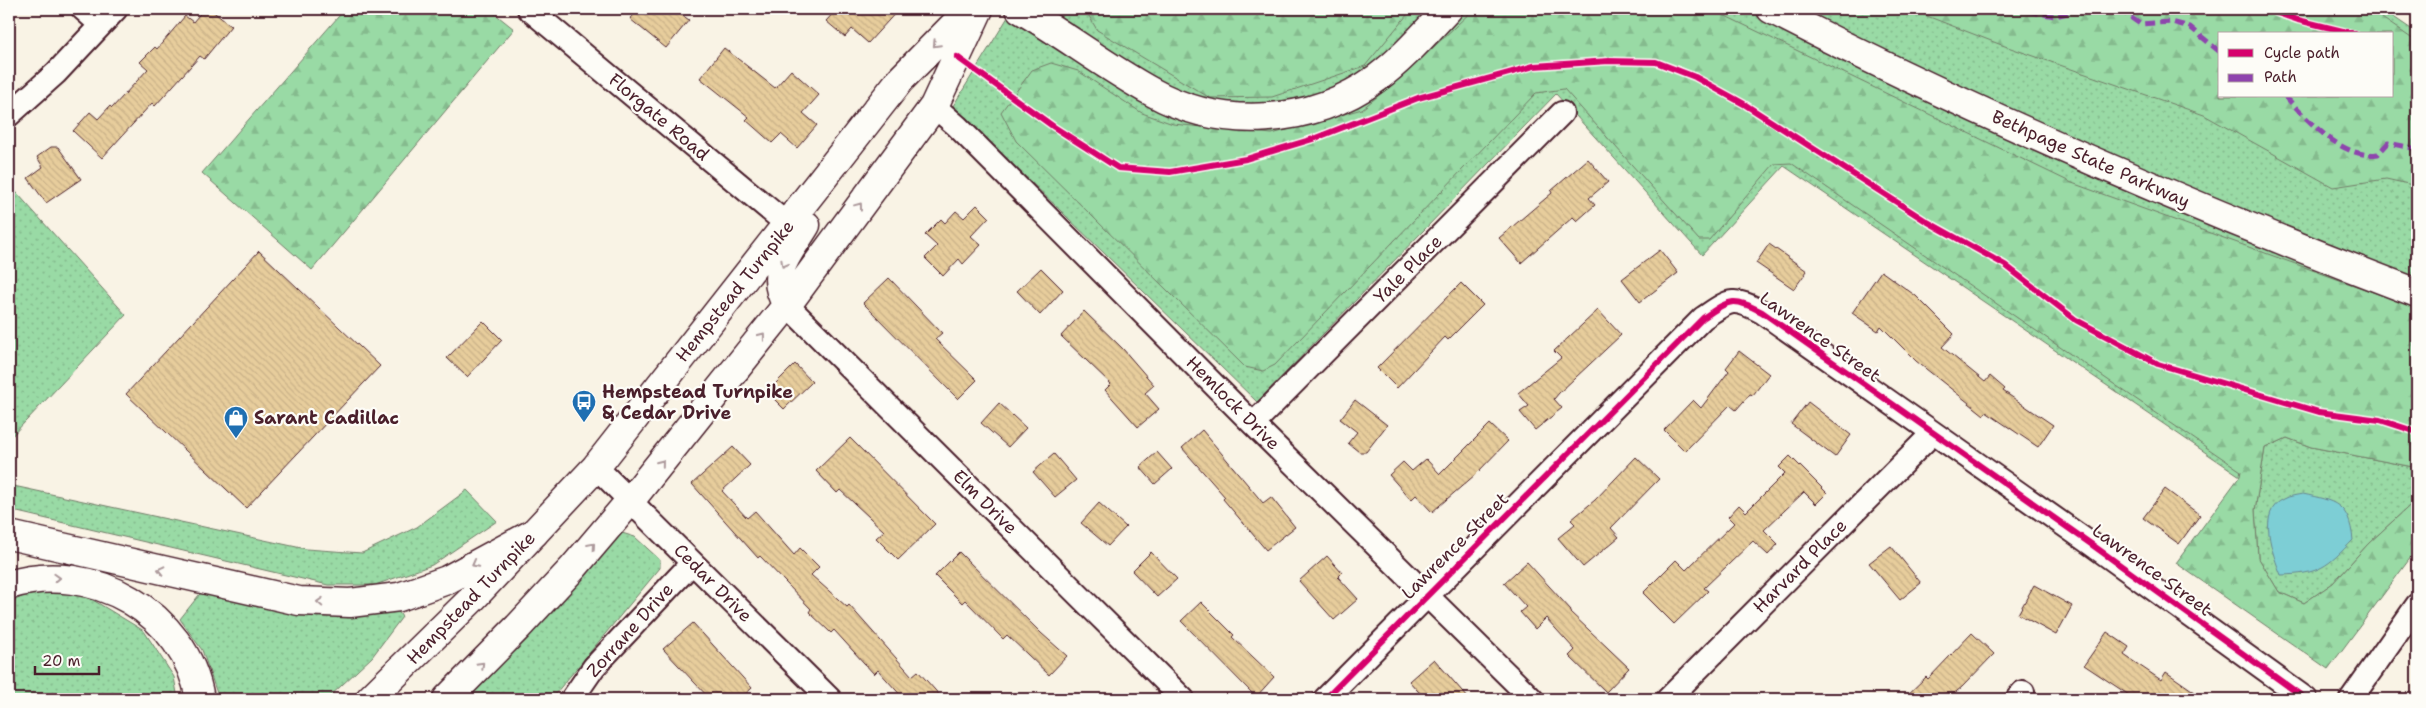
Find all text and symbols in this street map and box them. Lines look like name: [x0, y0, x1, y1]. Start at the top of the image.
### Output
legend: [2218, 32, 2394, 98]
one-way arrow: [933, 38, 942, 47]
text: Cycle path: [2264, 43, 2340, 63]
text: Path: [2264, 67, 2297, 87]
street label: Florgate Road: [604, 68, 714, 166]
street label: Bethpage State Parkway: [1988, 104, 2194, 214]
one-way arrow: [854, 203, 862, 212]
street label: Hempstead Turnpike: [670, 215, 800, 367]
street label: Yale Place: [1369, 230, 1447, 308]
one-way arrow: [780, 258, 790, 267]
street label: Lawrence Street: [1755, 286, 1885, 388]
one-way arrow: [757, 333, 765, 342]
street label: Hemlock Drive: [1181, 351, 1285, 455]
place label: Hempstead Turnpike & Cedar Drive: [602, 380, 793, 425]
bus stop icon: Hempstead Turnpike & Cedar Drive: [571, 389, 597, 423]
shop icon: Sarant Cadillac: [223, 405, 249, 439]
place label: Sarant Cadillac: [254, 406, 399, 430]
one-way arrow: [655, 460, 663, 469]
street label: Elm Drive: [947, 464, 1023, 540]
street label: Lawrence Street: [1396, 487, 1514, 605]
street label: Harvard Place: [1748, 514, 1852, 618]
street label: Lawrence Street: [2087, 518, 2217, 622]
street label: Hempstead Turnpike: [401, 526, 541, 670]
street label: Cedar Drive: [669, 539, 757, 627]
one-way arrow: [586, 542, 595, 551]
one-way arrow: [472, 558, 481, 568]
one-way arrow: [157, 565, 166, 576]
one-way arrow: [53, 573, 61, 583]
street label: Zorrane Drive: [581, 578, 679, 682]
one-way arrow: [316, 596, 324, 607]
scale bar: [35, 643, 99, 675]
text: 20 m: [42, 651, 81, 671]
one-way arrow: [475, 662, 484, 671]

